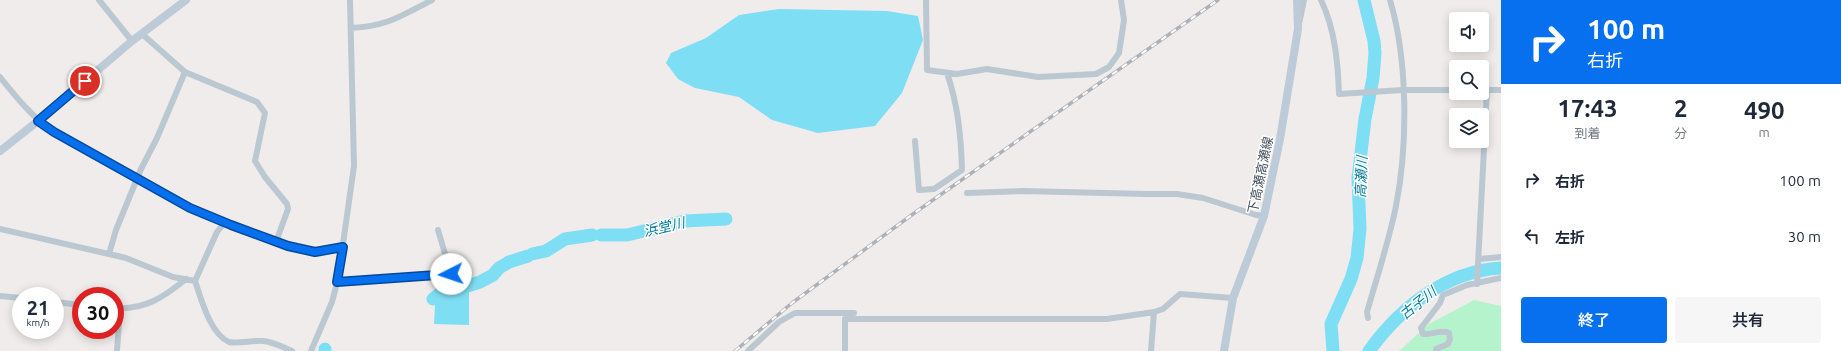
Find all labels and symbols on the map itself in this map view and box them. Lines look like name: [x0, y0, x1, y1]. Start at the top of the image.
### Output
pin: [68, 64, 102, 98]
street label: 下高瀬高瀬線: [1245, 135, 1275, 215]
water label: 高瀬川: [1352, 154, 1370, 198]
water label: 浜堂川: [642, 214, 688, 240]
position arrow: [430, 253, 472, 295]
water label: 古子川: [1397, 282, 1441, 322]
speed limit sign: 30: [72, 287, 124, 339]

